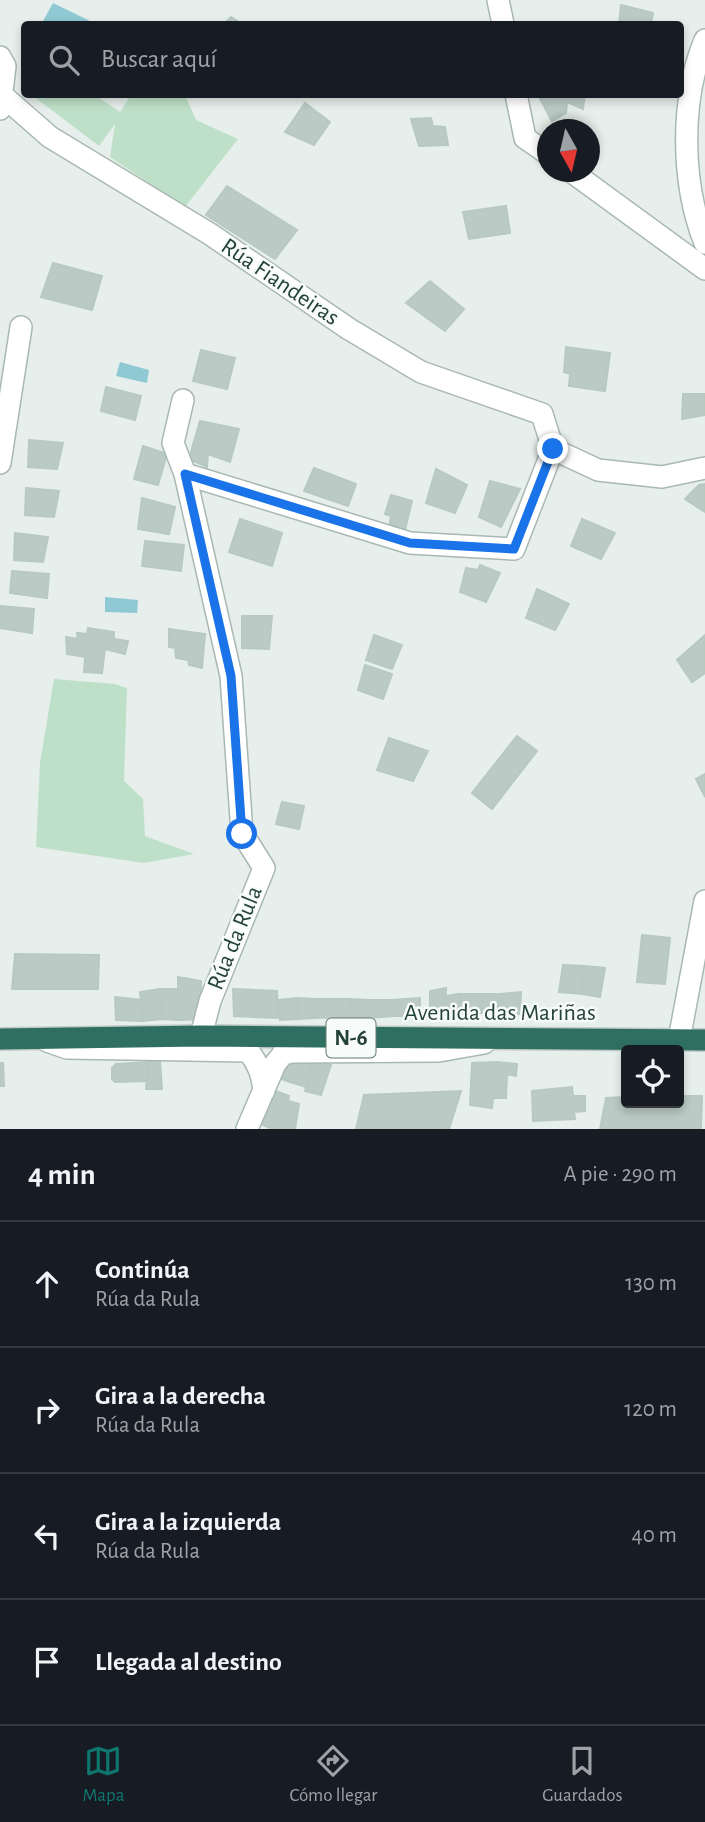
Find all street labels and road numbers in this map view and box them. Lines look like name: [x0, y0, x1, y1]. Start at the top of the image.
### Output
street label: Rúa Fiandeiras: [217, 234, 343, 330]
street label: Rúa da Rula: [203, 883, 267, 993]
street label: Avenida das Mariñas: [404, 1001, 596, 1025]
road number: N-6: [326, 1018, 376, 1058]

